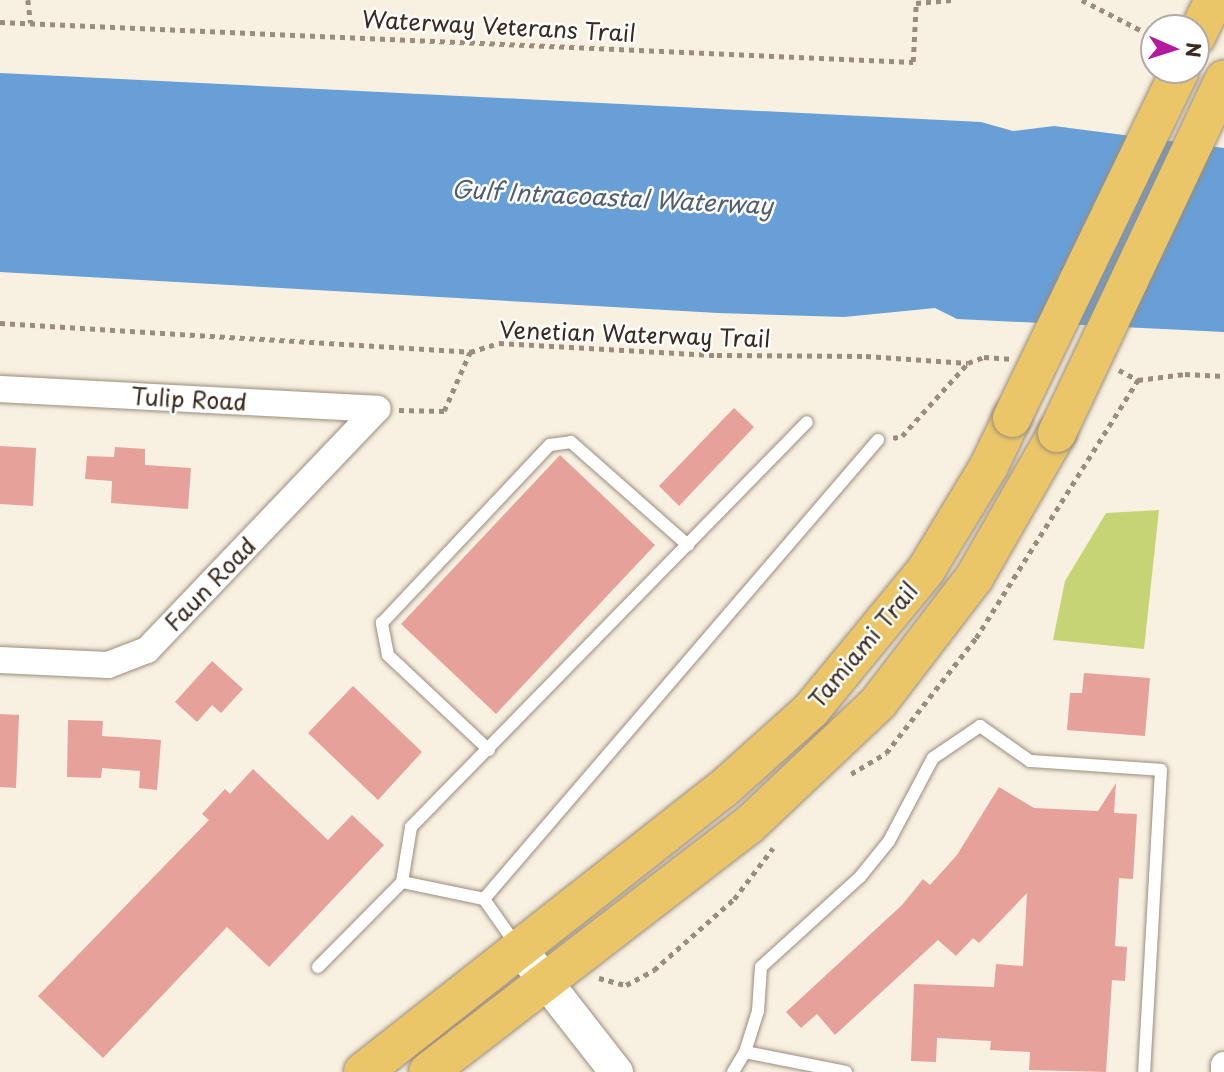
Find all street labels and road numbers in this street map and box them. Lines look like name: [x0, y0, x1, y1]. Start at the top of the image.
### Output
street label: Waterway Veterans Trail: [361, 5, 637, 47]
street label: Venetian Waterway Trail: [496, 315, 774, 353]
street label: Tulip Road: [130, 382, 248, 416]
street label: Faun Road: [159, 532, 261, 636]
street label: Tamiami Trail: [802, 577, 924, 713]

